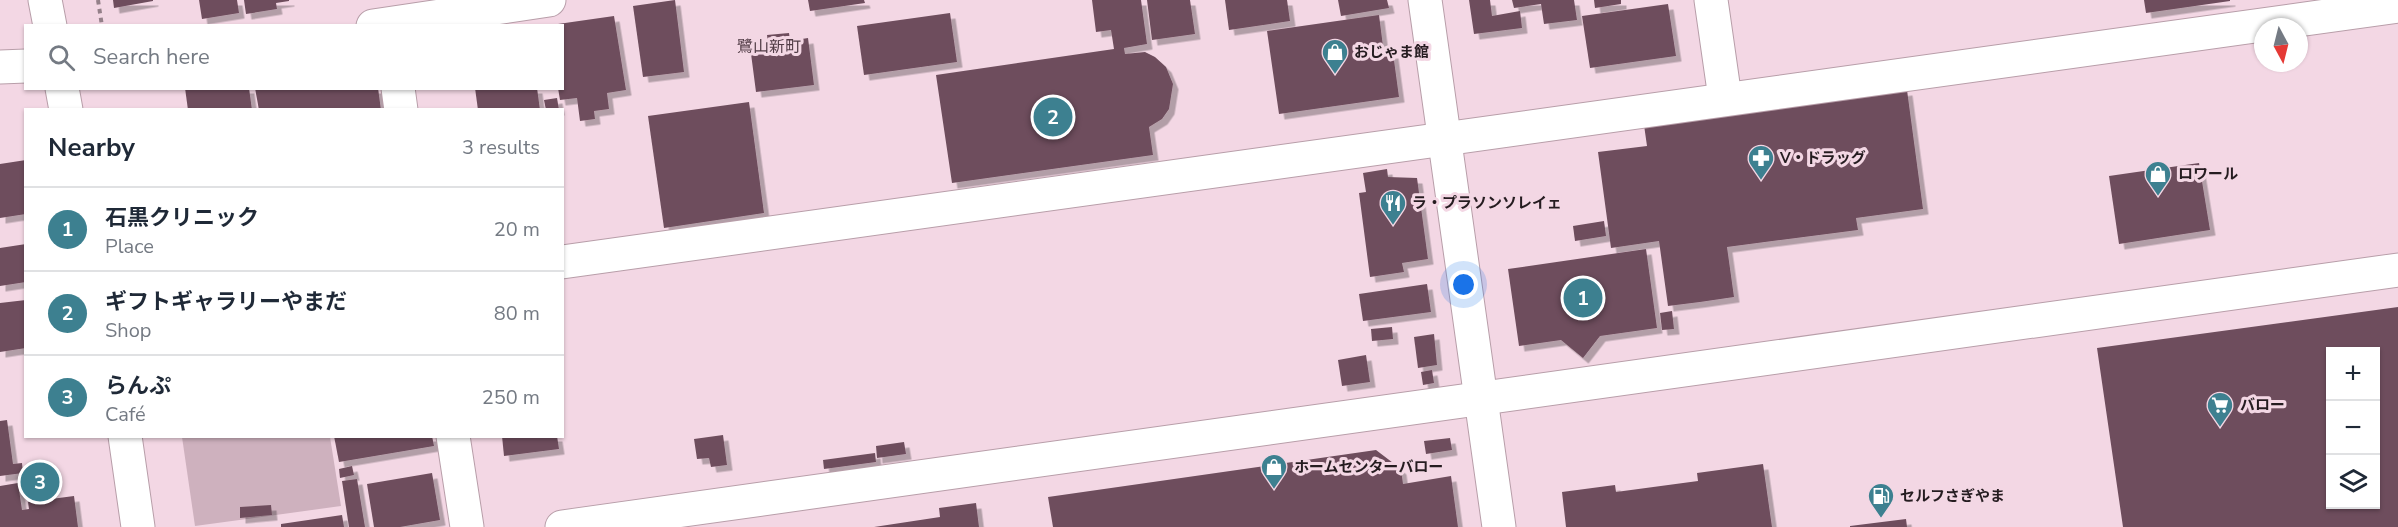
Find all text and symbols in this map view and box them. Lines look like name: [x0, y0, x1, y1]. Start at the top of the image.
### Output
north arrow: [2254, 18, 2308, 72]
search box: [24, 24, 564, 90]
district label: 鷺山新町: [737, 36, 801, 58]
shop icon: おじゃま館: [1320, 37, 1350, 75]
icon: search: [45, 41, 78, 74]
text: Search here: [93, 42, 210, 72]
place label: おじゃま館: [1354, 42, 1429, 62]
pin: 2: [1034, 94, 1072, 140]
text: Nearby: [48, 130, 135, 165]
text: 3 results: [462, 134, 540, 161]
pharmacy icon: V・ドラッグ: [1746, 143, 1776, 181]
place label: V・ドラッグ: [1779, 148, 1866, 168]
shop icon: ロワール: [2143, 159, 2173, 197]
place label: ロワール: [2178, 164, 2238, 184]
restaurant icon: ラ・プラソンソレイェ: [1378, 188, 1408, 226]
place label: ラ・プラソンソレイェ: [1412, 193, 1562, 213]
text: 石黒クリニック: [105, 203, 259, 233]
text: 1: [62, 216, 74, 243]
text: 20 m: [494, 216, 540, 243]
text: Place: [105, 233, 154, 260]
your location: [1449, 270, 1478, 299]
pin: 1: [1564, 276, 1602, 320]
text: ギフトギャラリーやまだ: [105, 287, 347, 317]
text: 2: [62, 300, 74, 327]
text: 80 m: [494, 300, 540, 327]
text: Shop: [105, 317, 151, 344]
map controls: [2326, 347, 2380, 509]
button: +: [2326, 347, 2380, 401]
text: らんぷ: [105, 371, 171, 401]
text: 3: [62, 384, 74, 411]
text: 250 m: [482, 384, 540, 411]
supermarket icon: バロー: [2205, 390, 2235, 428]
place label: バロー: [2240, 395, 2285, 415]
text: Café: [105, 401, 146, 428]
button: −: [2326, 401, 2380, 455]
shop icon: ホームセンターバロー: [1259, 452, 1289, 490]
button: layers: [2326, 455, 2380, 509]
place label: ホームセンターバロー: [1294, 457, 1443, 477]
pin: 3: [20, 460, 60, 504]
fuel station icon: セルフさぎやま: [1866, 481, 1896, 519]
place label: セルフさぎやま: [1900, 486, 2005, 506]

